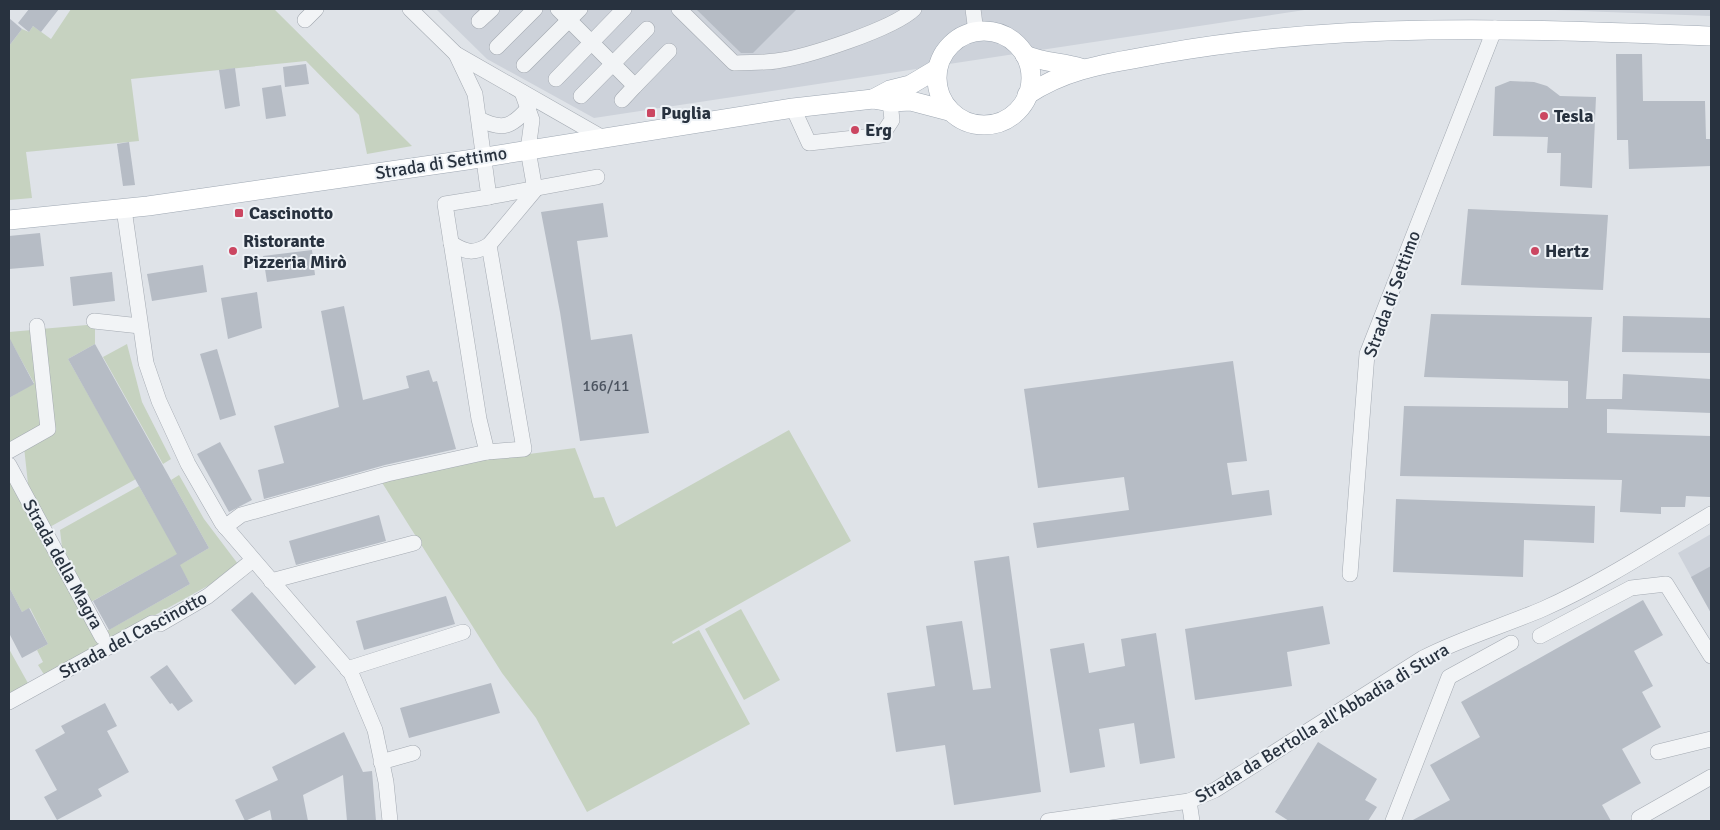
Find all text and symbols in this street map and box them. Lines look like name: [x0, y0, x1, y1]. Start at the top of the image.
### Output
place label: Puglia: [661, 102, 711, 124]
place label: Tesla: [1554, 105, 1593, 127]
marker: Puglia: [645, 107, 657, 119]
marker: Tesla: [1538, 110, 1550, 122]
place label: Erg: [865, 119, 892, 141]
marker: Erg: [849, 124, 861, 136]
street label: Strada di Settimo: [374, 142, 508, 184]
place label: Cascinotto: [249, 202, 333, 224]
marker: Cascinotto: [233, 207, 245, 219]
street label: Strada di Settimo: [1359, 228, 1425, 360]
place label: Ristorante Pizzeria Mirò: [243, 230, 347, 273]
place label: Hertz: [1545, 240, 1589, 262]
marker: Ristorante Pizzeria Mirò: [227, 245, 239, 257]
marker: Hertz: [1529, 245, 1541, 257]
house number: 166/11: [583, 377, 629, 395]
street label: Strada della Magra: [18, 495, 108, 633]
street label: Strada del Cascinotto: [55, 587, 211, 683]
street label: Strada da Bertolla all'Abbadia di Stura: [1191, 638, 1453, 808]

